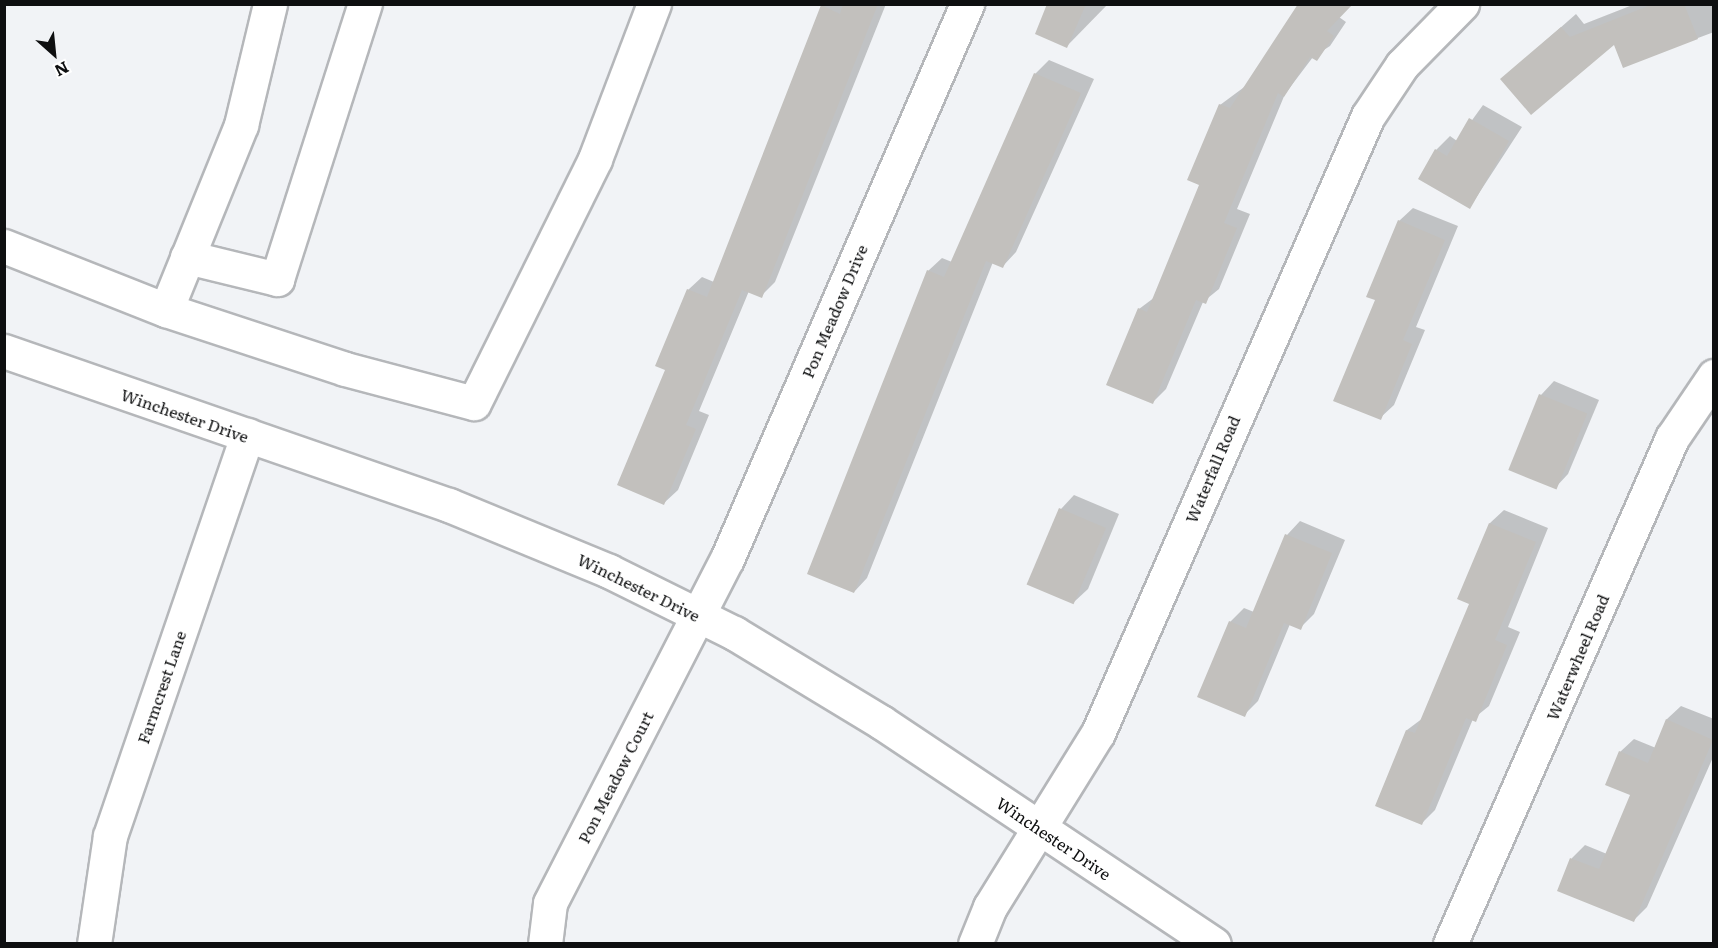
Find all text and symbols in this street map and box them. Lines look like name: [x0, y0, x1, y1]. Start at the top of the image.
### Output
north arrow: [24, 24, 84, 84]
text: N: [51, 56, 74, 84]
street label: Pon Meadow Drive: [797, 241, 871, 381]
street label: Winchester Drive: [119, 384, 251, 446]
street label: Waterfall Road: [1181, 412, 1243, 526]
street label: Winchester Drive: [575, 549, 703, 625]
street label: Waterwheel Road: [1542, 591, 1612, 723]
street label: Farmcrest Lane: [133, 628, 189, 746]
street label: Pon Meadow Court: [573, 708, 657, 846]
street label: Winchester Drive: [993, 793, 1115, 883]

